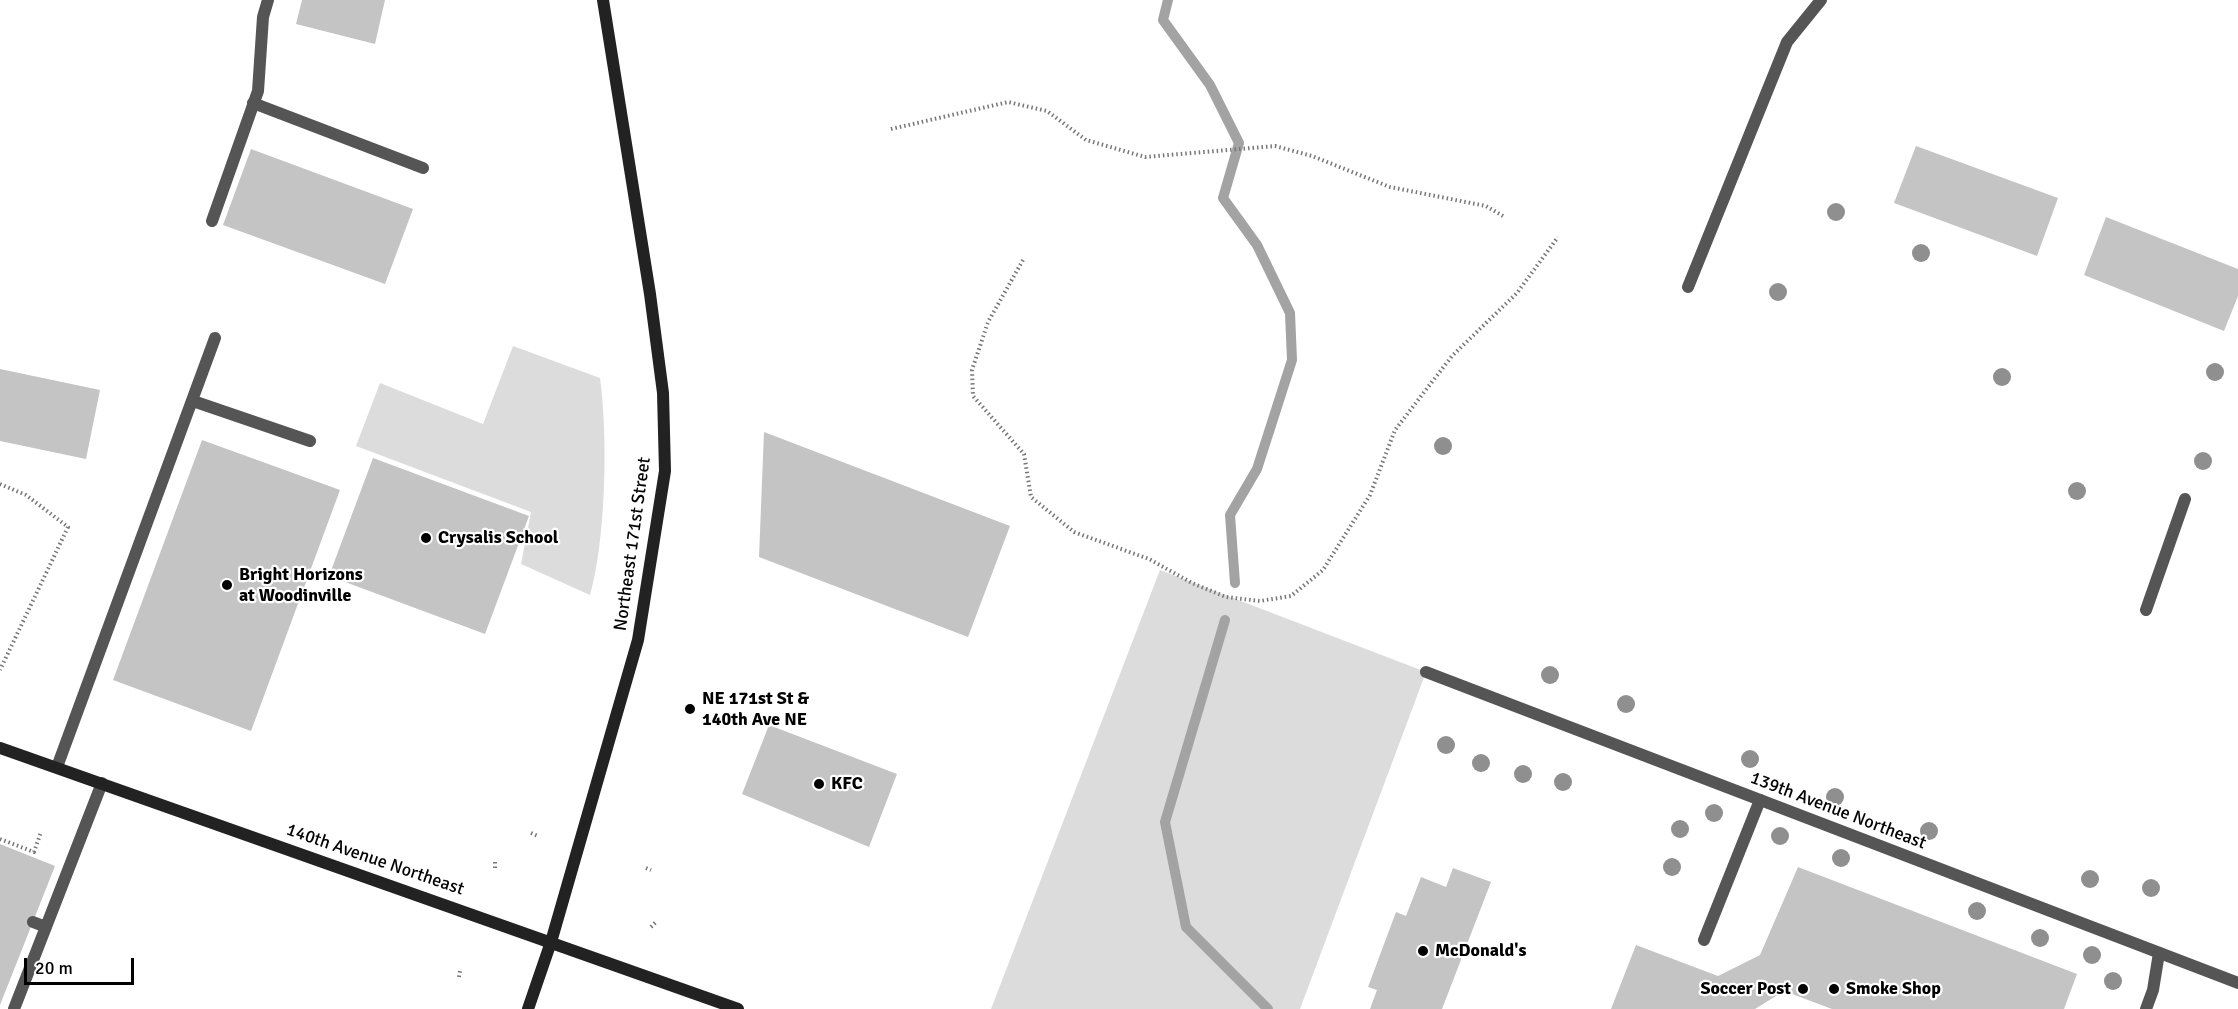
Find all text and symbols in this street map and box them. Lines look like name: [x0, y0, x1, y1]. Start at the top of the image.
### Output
street label: Northeast 171st Street: [610, 456, 656, 632]
place label: Crysalis School: [438, 527, 558, 549]
marker: Crysalis School: [419, 531, 433, 545]
place label: Bright Horizons at Woodinville: [239, 564, 363, 606]
marker: Bright Horizons at Woodinville: [220, 578, 234, 592]
place label: NE 171st St & 140th Ave NE: [702, 688, 809, 730]
marker: NE 171st St & 140th Ave NE: [683, 702, 697, 716]
street label: 139th Avenue Northeast: [1747, 768, 1929, 854]
place label: KFC: [831, 773, 863, 795]
marker: KFC: [812, 777, 826, 791]
street label: 140th Avenue Northeast: [283, 819, 467, 901]
place label: McDonald's: [1435, 940, 1526, 962]
marker: McDonald's: [1416, 944, 1430, 958]
scale bar: [27, 946, 136, 984]
text: 20 m: [35, 957, 73, 979]
place label: Soccer Post: [1700, 978, 1791, 1000]
place label: Smoke Shop: [1846, 978, 1941, 1000]
marker: Soccer Post: [1796, 982, 1810, 996]
marker: Smoke Shop: [1827, 982, 1841, 996]

